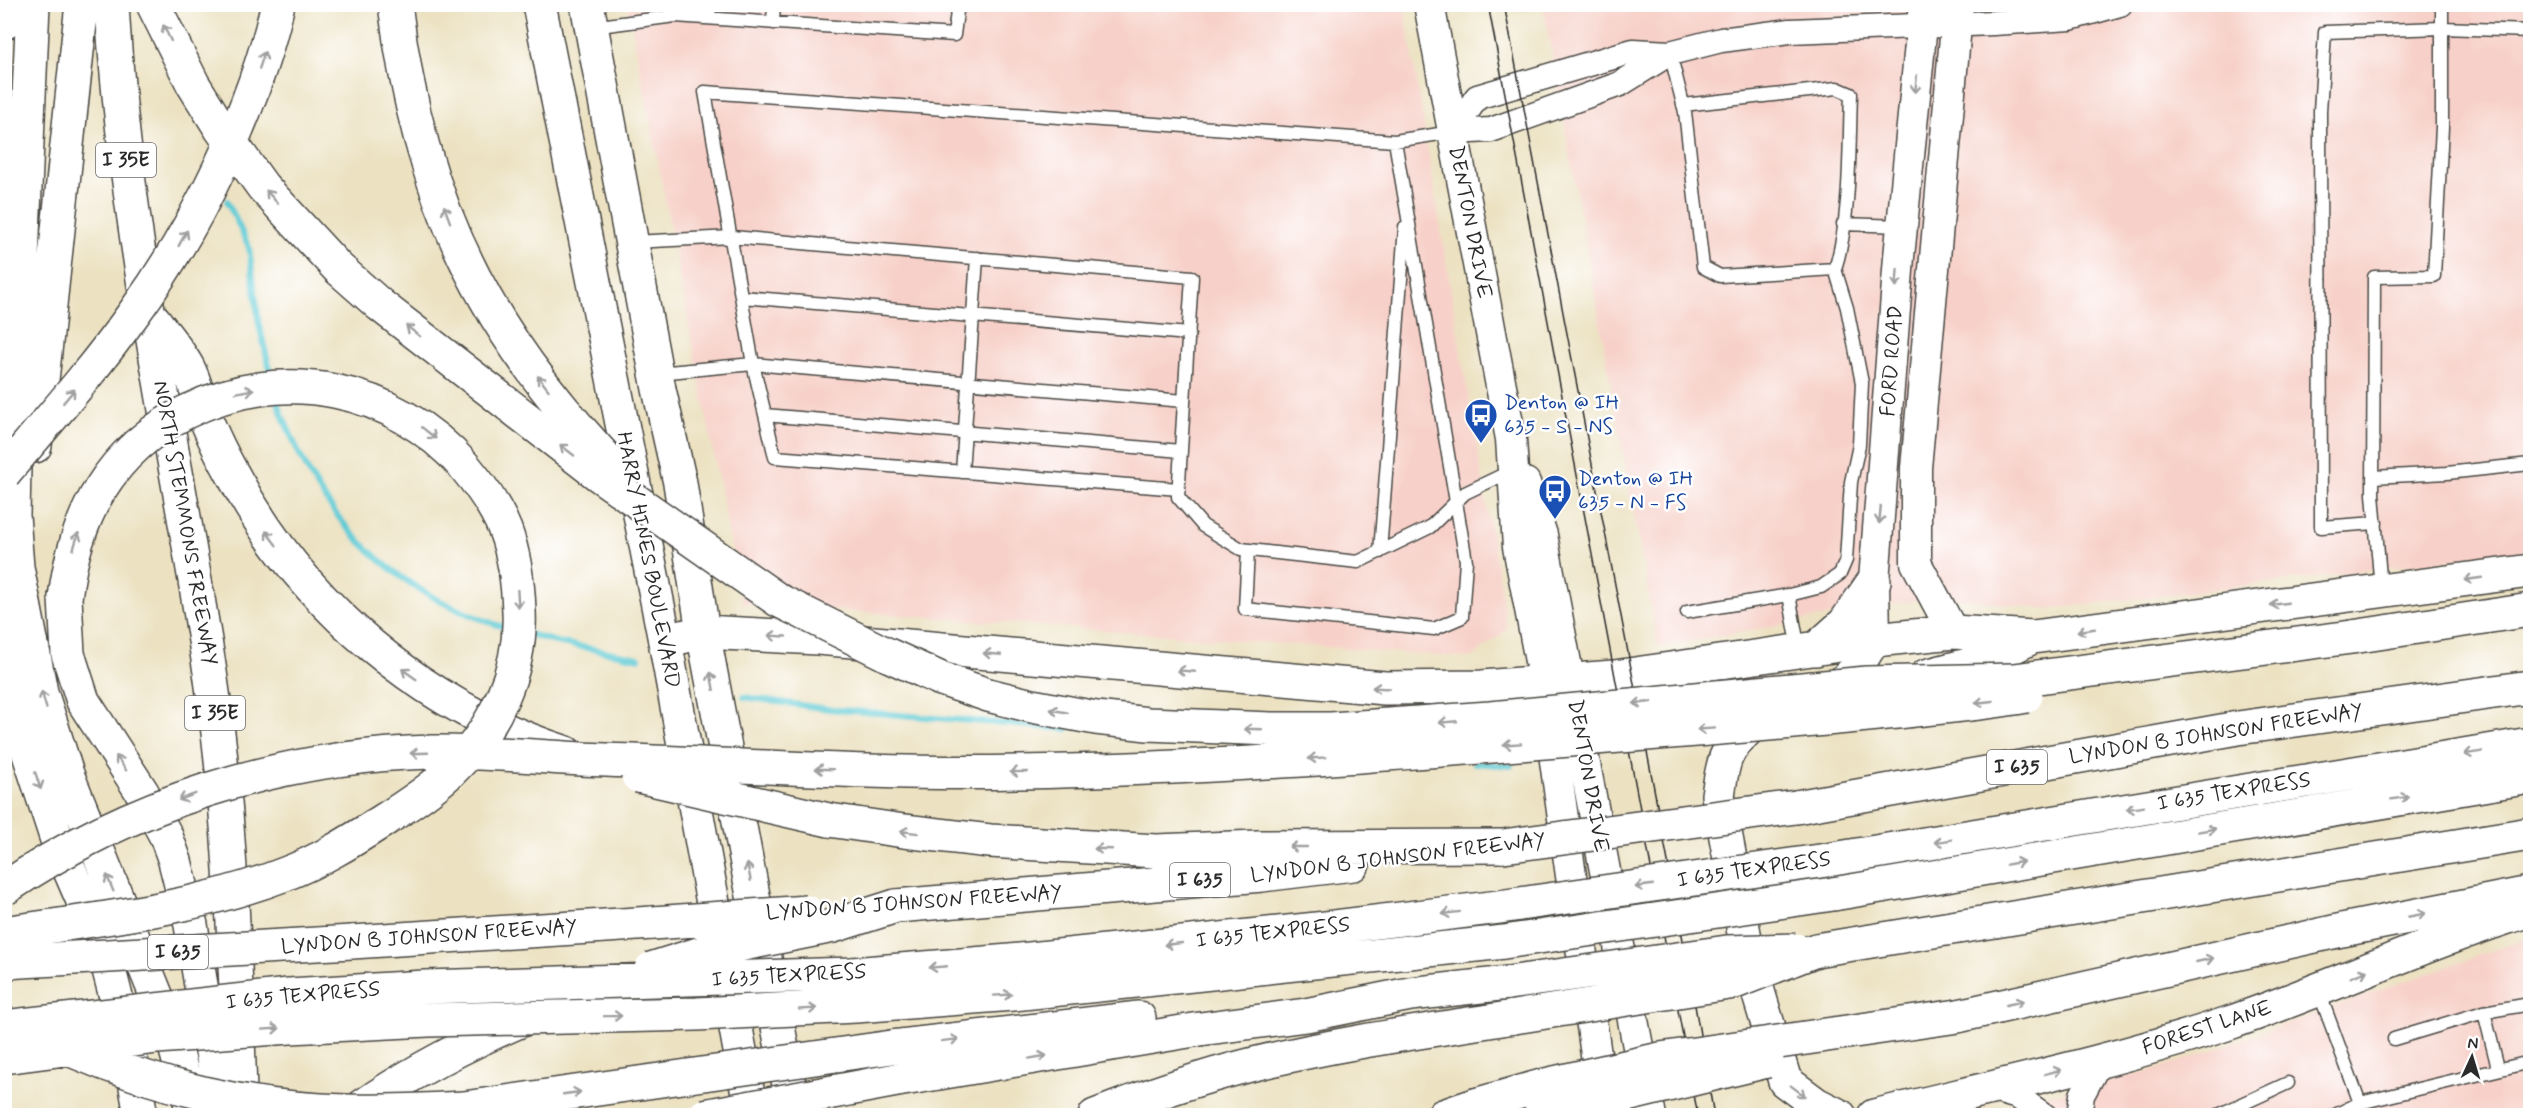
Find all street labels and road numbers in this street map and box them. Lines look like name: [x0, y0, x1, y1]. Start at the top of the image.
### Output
road number: I 35E: [96, 143, 156, 177]
street label: DENTON DRIVE: [1441, 143, 1499, 301]
street label: FORD ROAD: [1874, 304, 1910, 418]
street label: NORTH STEMMONS FREEWAY: [146, 378, 224, 668]
street label: HARRY HINES BOULEVARD: [609, 430, 687, 690]
road number: I 35E: [185, 696, 245, 730]
street label: DENTON DRIVE: [1561, 697, 1615, 855]
street label: LYNDON B JOHNSON FREEWAY: [2067, 697, 2365, 771]
road number: I 635: [1987, 750, 2047, 784]
street label: I 635 TEXPRESS: [2155, 766, 2313, 818]
street label: LYNDON B JOHNSON FREEWAY: [1249, 826, 1547, 890]
street label: I 635 TEXPRESS: [1676, 845, 1833, 895]
road number: I 635: [1170, 863, 1230, 897]
street label: LYNDON B JOHNSON FREEWAY: [765, 879, 1063, 927]
street label: I 635 TEXPRESS: [1195, 911, 1352, 955]
street label: LYNDON B JOHNSON FREEWAY: [280, 913, 578, 961]
road number: I 635: [148, 935, 208, 969]
street label: I 635 TEXPRESS: [711, 958, 867, 994]
street label: I 635 TEXPRESS: [225, 975, 381, 1017]
street label: FOREST LANE: [2139, 994, 2275, 1062]

